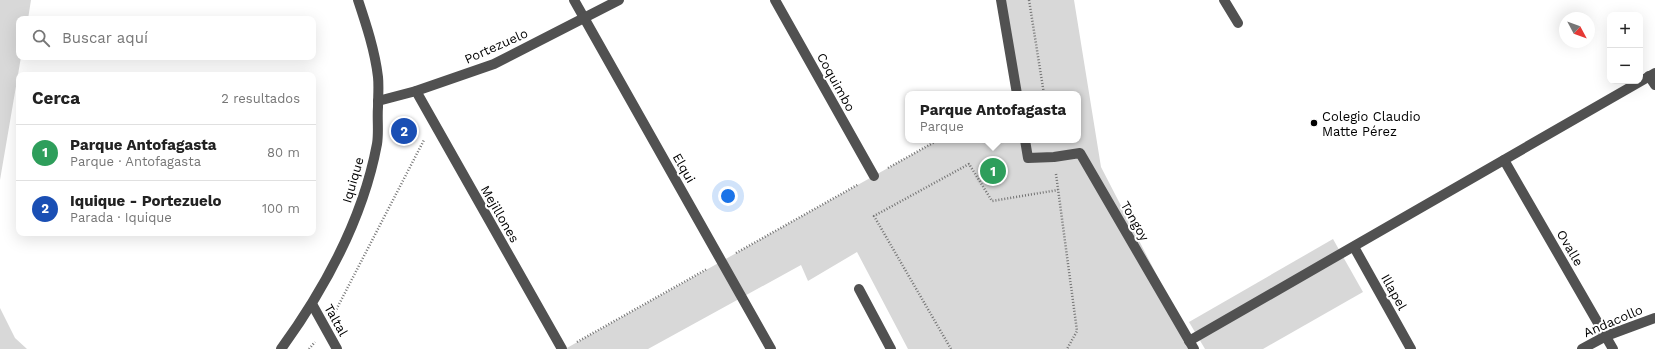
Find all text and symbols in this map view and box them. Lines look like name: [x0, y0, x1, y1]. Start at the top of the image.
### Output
north arrow: [1559, 12, 1595, 48]
map controls: [1607, 12, 1643, 84]
button: +: [1607, 12, 1643, 48]
search box: [16, 16, 316, 60]
street label: Portezuelo: [462, 25, 530, 67]
icon: search: [30, 27, 52, 49]
text: Buscar aquí: [62, 29, 148, 47]
button: −: [1607, 48, 1643, 84]
street label: Coquimbo: [814, 50, 858, 114]
text: Cerca: [32, 88, 80, 108]
text: 2 resultados: [221, 91, 300, 106]
popup: [905, 91, 1081, 143]
text: Parque Antofagasta: [920, 101, 1066, 119]
place label: Colegio Claudio Matte Pérez: [1322, 109, 1421, 139]
pin: 2: [391, 116, 417, 146]
marker: Colegio Claudio Matte Pérez: [1309, 118, 1319, 128]
text: Parque: [920, 119, 964, 134]
text: Parque Antofagasta: [70, 136, 217, 154]
text: 1: [42, 145, 48, 160]
text: 80 m: [267, 145, 300, 160]
street label: Elqui: [670, 150, 698, 186]
text: Parque · Antofagasta: [70, 154, 201, 169]
street label: Iquique: [339, 155, 367, 205]
pin: 1: [980, 156, 1006, 186]
street label: Mejillones: [478, 183, 522, 245]
your location: [718, 186, 738, 206]
text: Iquique - Portezuelo: [70, 192, 222, 210]
street label: Tongoy: [1118, 198, 1153, 244]
text: 2: [41, 201, 49, 216]
text: 100 m: [262, 201, 300, 216]
text: Parada · Iquique: [70, 210, 172, 225]
street label: Ovalle: [1554, 227, 1586, 269]
street label: Illapel: [1378, 271, 1410, 313]
street label: Taltal: [321, 301, 351, 339]
street label: Andacollo: [1581, 302, 1645, 340]

